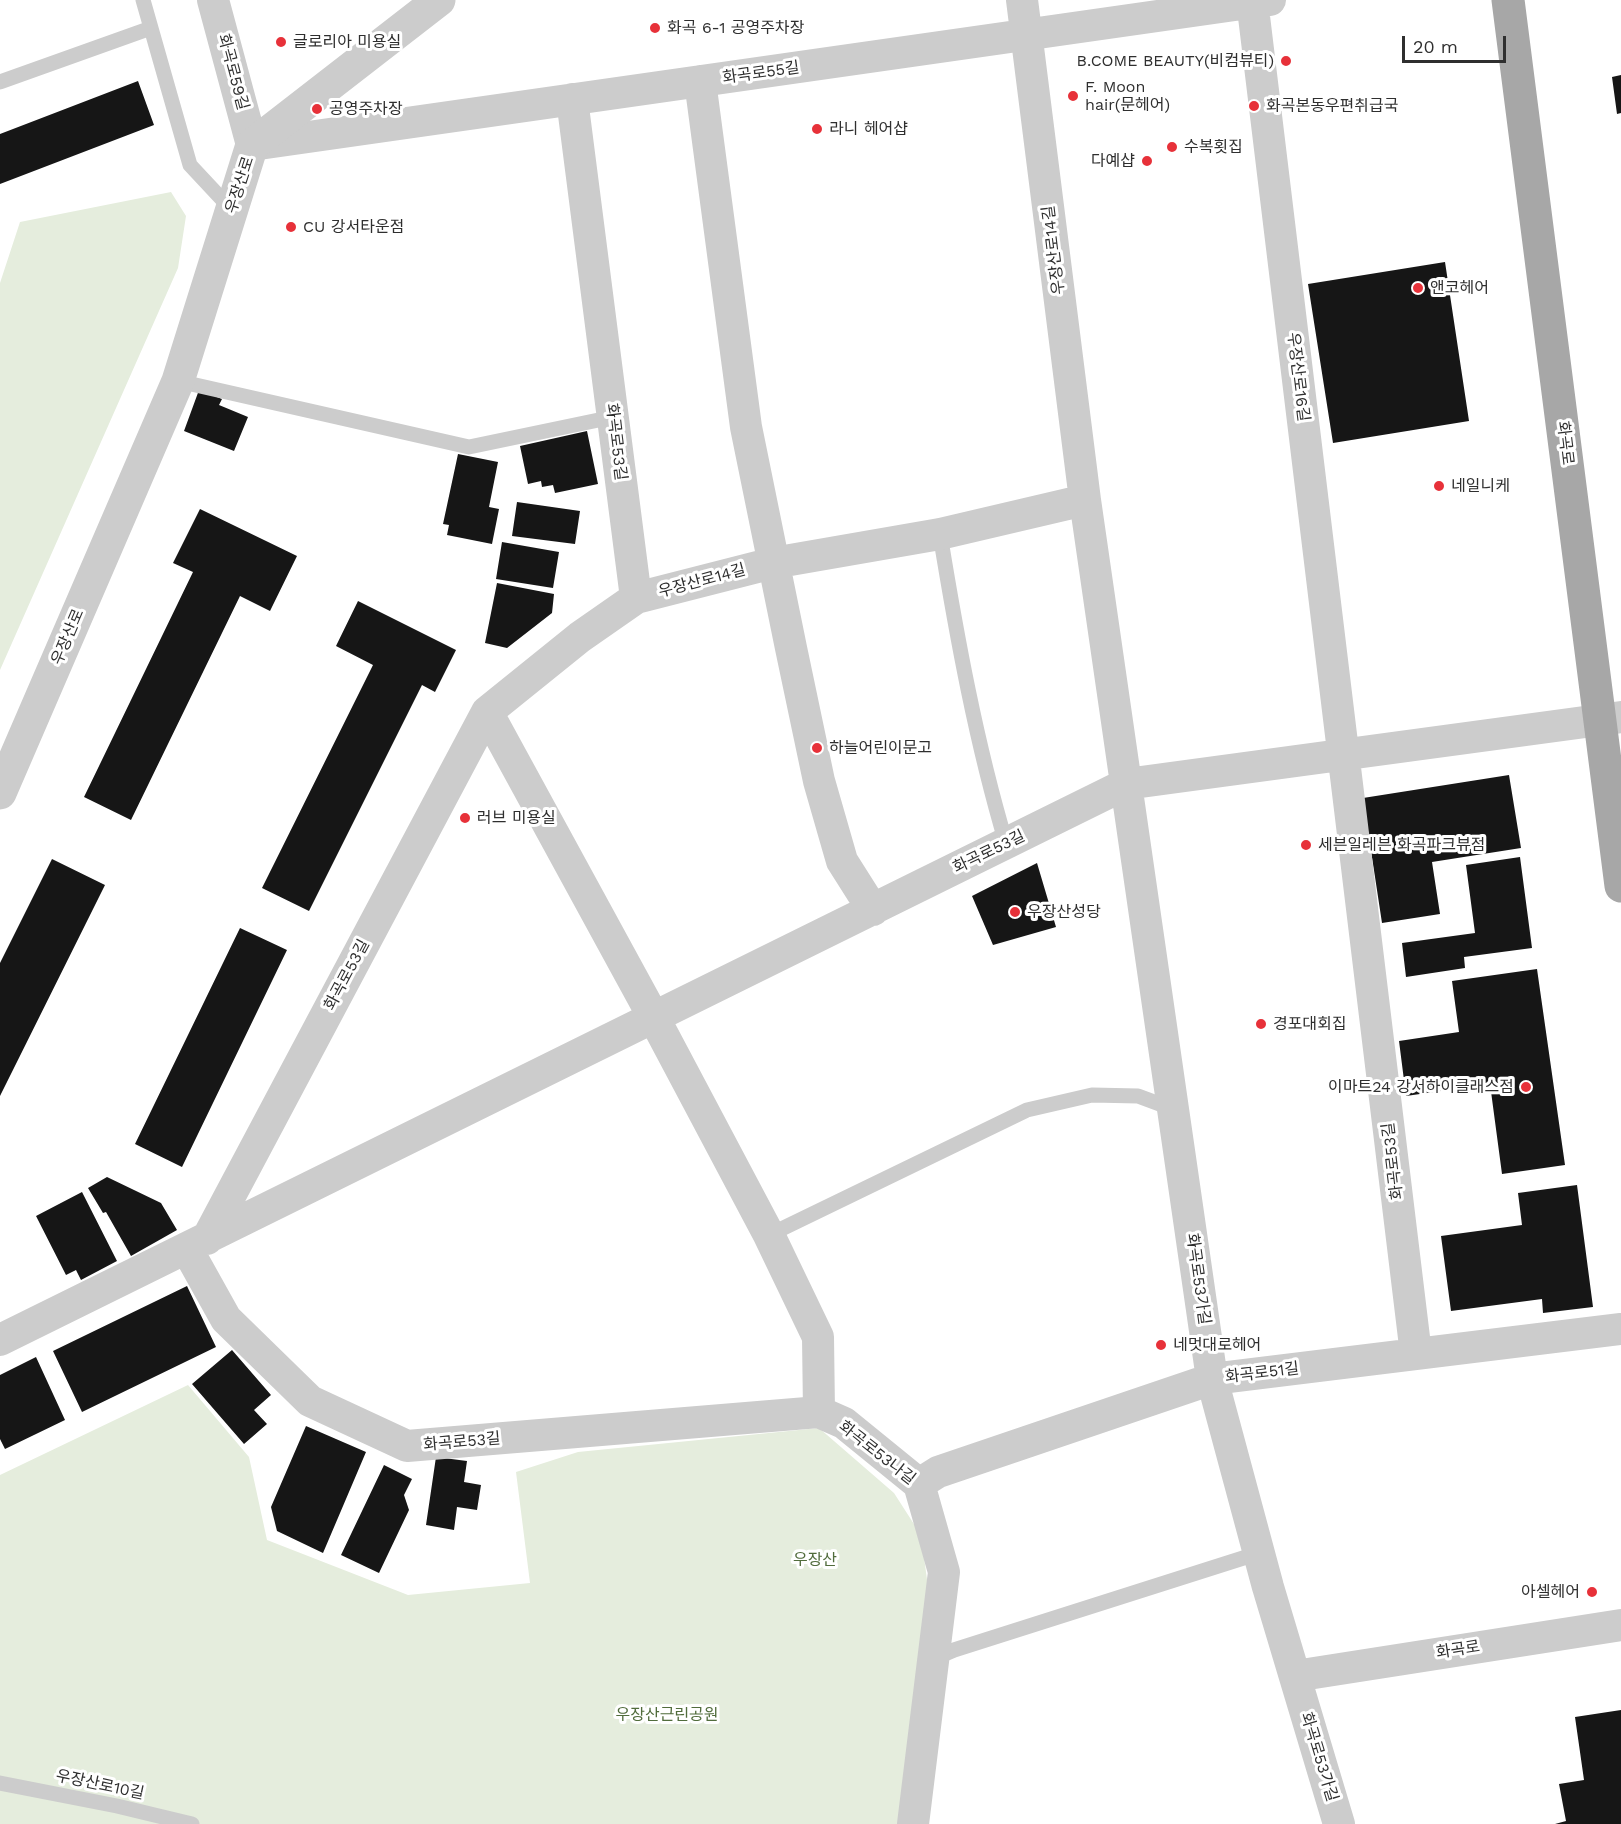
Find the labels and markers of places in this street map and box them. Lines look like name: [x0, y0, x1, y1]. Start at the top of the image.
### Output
place label: 화곡 6-1 공영주차장: [667, 18, 804, 38]
marker: 화곡 6-1 공영주차장: [648, 21, 662, 35]
place label: 글로리아 미용실: [293, 32, 401, 52]
marker: 글로리아 미용실: [274, 35, 288, 49]
place label: B.COME BEAUTY(비컴뷰티): [1076, 51, 1274, 71]
marker: B.COME BEAUTY(비컴뷰티): [1279, 54, 1293, 68]
place label: F. Moon hair(문헤어): [1085, 77, 1170, 115]
marker: F. Moon hair(문헤어): [1066, 89, 1080, 103]
place label: 화곡본동우편취급국: [1266, 96, 1398, 116]
place label: 공영주차장: [329, 99, 403, 119]
marker: 화곡본동우편취급국: [1247, 99, 1261, 113]
marker: 공영주차장: [310, 102, 324, 116]
place label: 라니 헤어샵: [829, 119, 908, 139]
marker: 라니 헤어샵: [810, 122, 824, 136]
place label: 수복횟집: [1184, 137, 1243, 157]
marker: 수복횟집: [1165, 140, 1179, 154]
place label: 다예샵: [1091, 151, 1135, 171]
marker: 다예샵: [1140, 154, 1154, 168]
place label: CU 강서타운점: [303, 217, 404, 237]
marker: CU 강서타운점: [284, 220, 298, 234]
place label: 앤코헤어: [1430, 278, 1489, 298]
marker: 앤코헤어: [1411, 281, 1425, 295]
place label: 네일니케: [1451, 476, 1510, 496]
marker: 네일니케: [1432, 479, 1446, 493]
place label: 하늘어린이문고: [829, 738, 932, 758]
marker: 하늘어린이문고: [810, 741, 824, 755]
place label: 러브 미용실: [477, 808, 556, 828]
marker: 러브 미용실: [458, 811, 472, 825]
place label: 세븐일레븐 화곡파크뷰점: [1318, 835, 1485, 855]
marker: 세븐일레븐 화곡파크뷰점: [1299, 838, 1313, 852]
place label: 우장산성당: [1027, 902, 1101, 922]
marker: 우장산성당: [1008, 905, 1022, 919]
place label: 경포대회집: [1273, 1014, 1347, 1034]
marker: 경포대회집: [1254, 1017, 1268, 1031]
place label: 이마트24 강서하이클래스점: [1328, 1077, 1514, 1097]
marker: 이마트24 강서하이클래스점: [1519, 1080, 1533, 1094]
place label: 네멋대로헤어: [1173, 1335, 1261, 1355]
marker: 네멋대로헤어: [1154, 1338, 1168, 1352]
place label: 아셀헤어: [1521, 1582, 1580, 1602]
marker: 아셀헤어: [1585, 1585, 1599, 1599]

